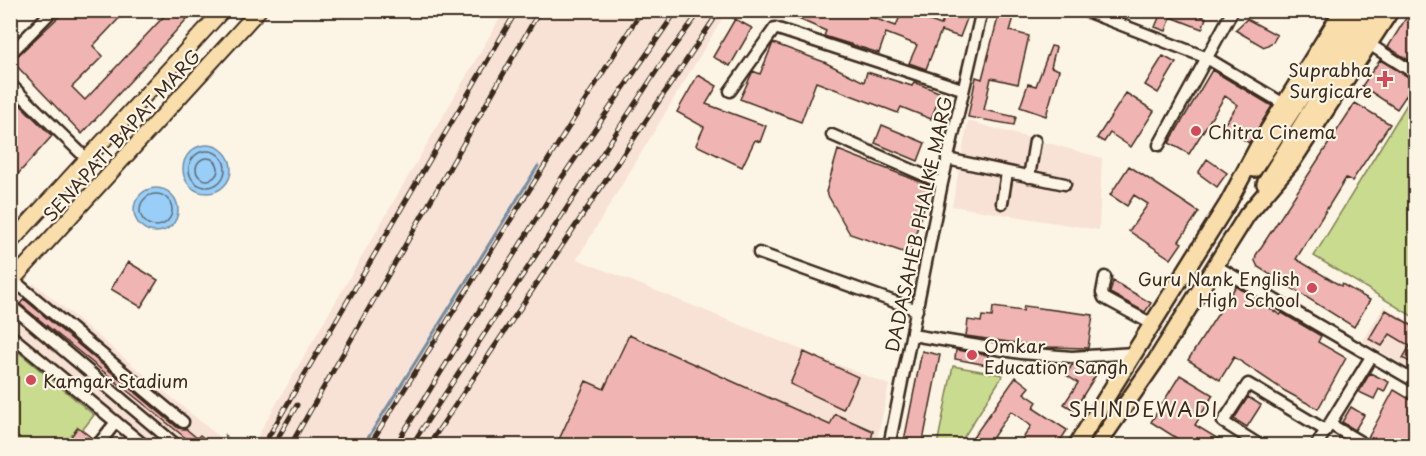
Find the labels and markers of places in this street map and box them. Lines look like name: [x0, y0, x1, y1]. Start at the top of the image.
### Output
place label: Suprabha Surgicare: [1288, 56, 1373, 104]
marker: Suprabha Surgicare: [1376, 70, 1394, 88]
place label: Chitra Cinema: [1208, 118, 1337, 145]
marker: Chitra Cinema: [1189, 124, 1203, 138]
place label: Guru Nank English High School: [1138, 265, 1300, 313]
marker: Guru Nank English High School: [1305, 281, 1319, 295]
place label: Omkar Education Sangh: [984, 332, 1128, 380]
marker: Omkar Education Sangh: [965, 348, 979, 362]
place label: Kamgar Stadium: [43, 367, 188, 394]
marker: Kamgar Stadium: [24, 373, 38, 387]

